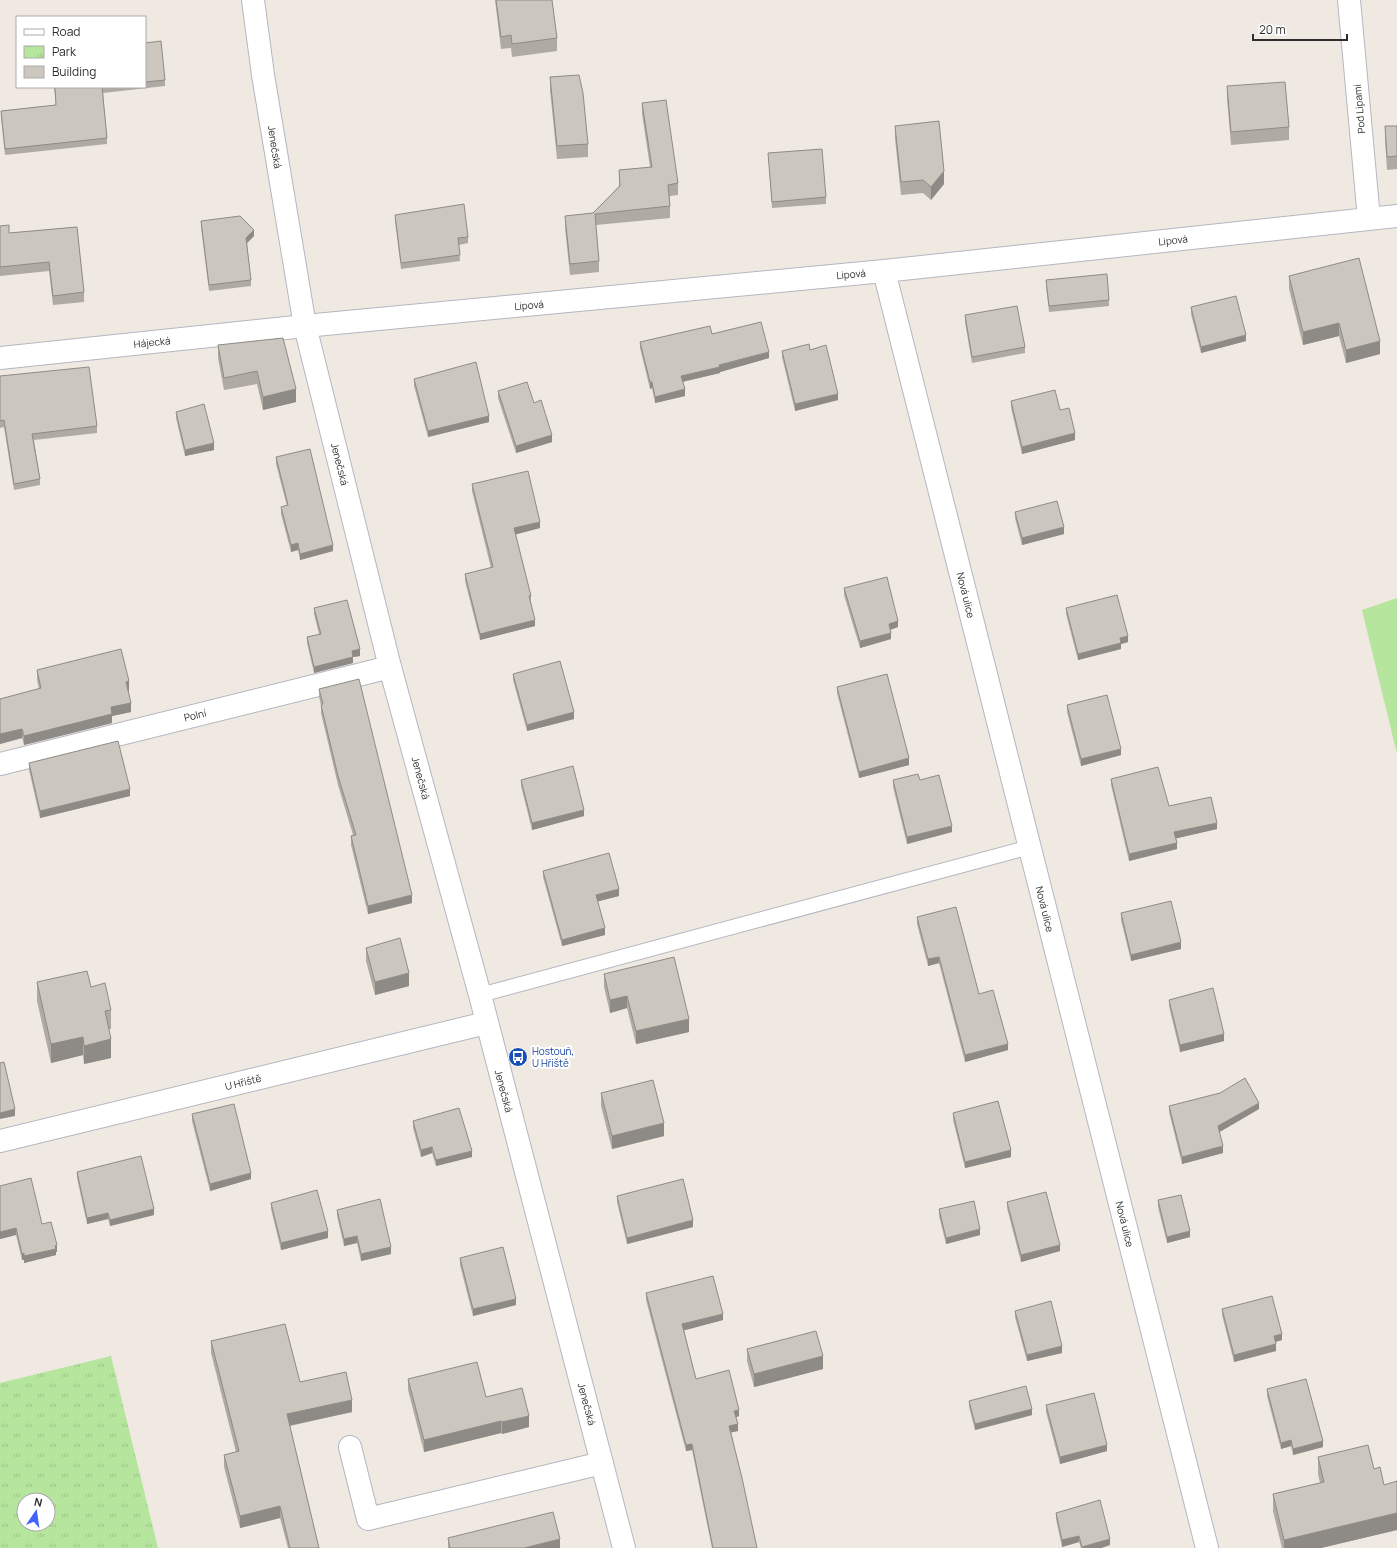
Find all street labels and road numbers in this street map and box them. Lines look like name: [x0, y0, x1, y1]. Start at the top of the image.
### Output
street label: Pod Lipami: [1350, 84, 1368, 134]
street label: Jenečská: [265, 124, 285, 170]
street label: Lipová: [1158, 232, 1188, 248]
street label: Lipová: [836, 266, 866, 282]
street label: Lipová: [514, 297, 544, 313]
street label: Hájecká: [133, 333, 171, 351]
street label: Jenečská: [328, 441, 352, 487]
street label: Nová ulice: [954, 571, 978, 620]
street label: Polní: [182, 705, 208, 725]
street label: Jenečská: [409, 755, 433, 801]
street label: Nová ulice: [1033, 885, 1057, 934]
street label: Jenečská: [492, 1068, 516, 1114]
street label: U Hřiště: [223, 1071, 263, 1093]
street label: Nová ulice: [1113, 1200, 1137, 1249]
street label: Jenečská: [575, 1381, 599, 1427]

